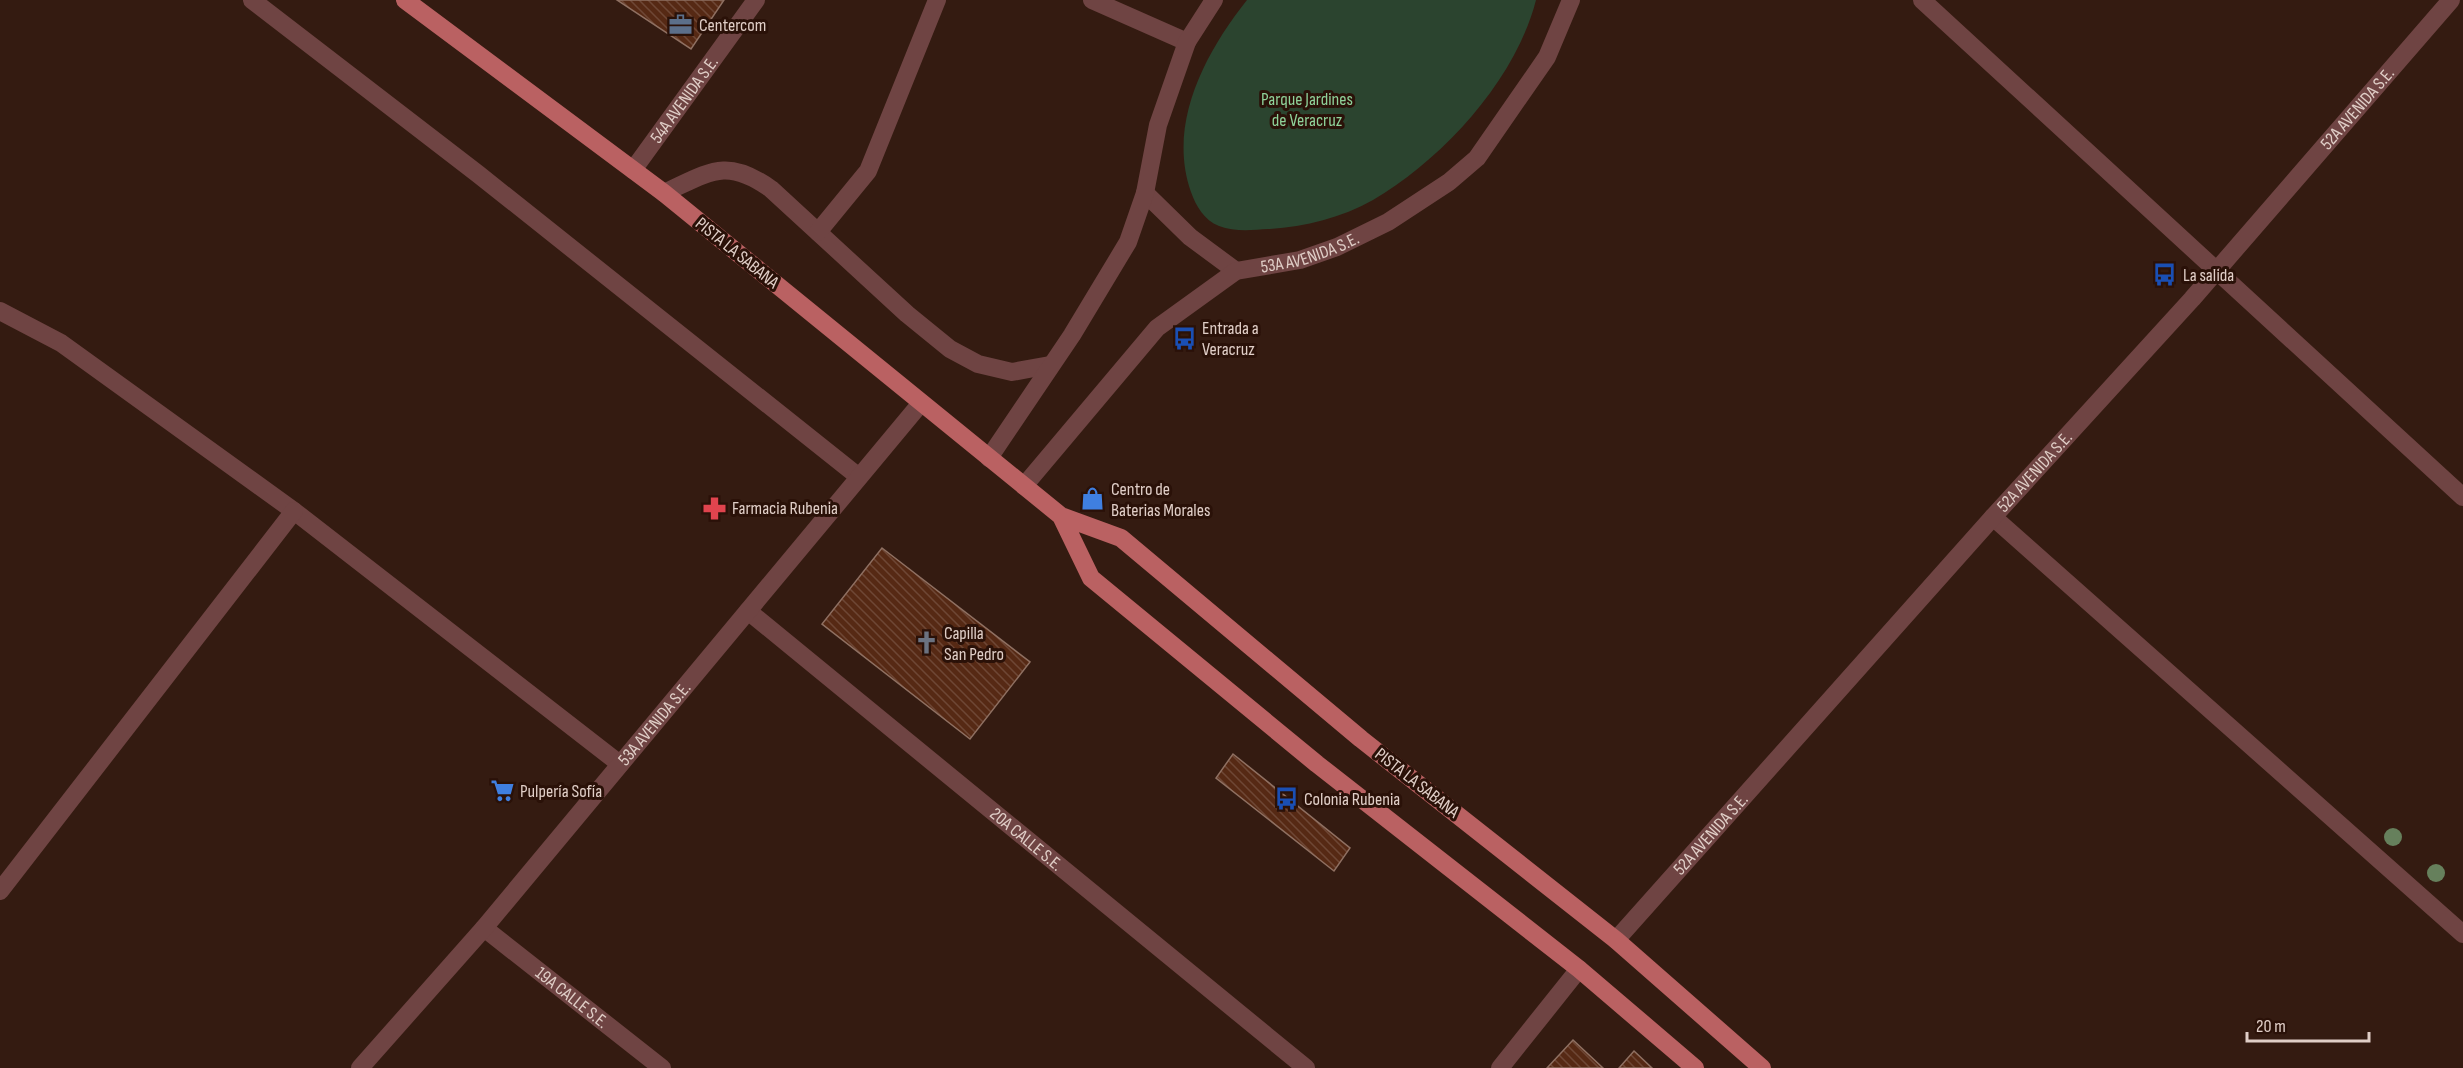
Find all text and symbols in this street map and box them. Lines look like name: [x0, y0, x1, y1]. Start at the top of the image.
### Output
office icon: Centercom: [668, 12, 694, 38]
place label: Centercom: [699, 15, 766, 36]
street label: 54A AVENIDA S.E.: [646, 52, 722, 147]
street label: 52A AVENIDA S.E.: [2316, 63, 2398, 154]
park label: Parque Jardines de Veracruz: [1261, 89, 1353, 131]
street label: PISTA LA SABANA: [691, 213, 783, 293]
street label: 53A AVENIDA S.E.: [1259, 227, 1362, 277]
bus stop icon: La salida: [2152, 262, 2178, 288]
place label: La salida: [2183, 265, 2234, 286]
place label: Entrada a Veracruz: [1202, 318, 1259, 360]
bus stop icon: Entrada a Veracruz: [1171, 325, 1197, 351]
street label: 52A AVENIDA S.E.: [1992, 427, 2077, 516]
place label: Centro de Baterias Morales: [1111, 479, 1210, 521]
shop icon: Centro de Baterias Morales: [1080, 486, 1106, 512]
pharmacy icon: Farmacia Rubenia: [701, 495, 727, 521]
place label: Farmacia Rubenia: [732, 498, 838, 519]
place label: Capilla San Pedro: [944, 623, 1004, 665]
church icon: Capilla San Pedro: [913, 630, 939, 656]
street label: 53A AVENIDA S.E.: [613, 678, 695, 770]
street label: PISTA LA SABANA: [1371, 744, 1464, 823]
supermarket icon: Pulpería Sofía: [489, 778, 515, 804]
place label: Pulpería Sofía: [520, 781, 602, 802]
bus stop icon: Colonia Rubenia: [1273, 786, 1299, 812]
place label: Colonia Rubenia: [1304, 789, 1400, 810]
street label: 52A AVENIDA S.E.: [1669, 789, 1752, 879]
street label: 20A CALLE S.E.: [986, 803, 1067, 875]
street label: 19A CALLE S.E.: [531, 962, 613, 1032]
scale bar: [2247, 1005, 2368, 1043]
text: 20 m: [2256, 1016, 2286, 1037]

